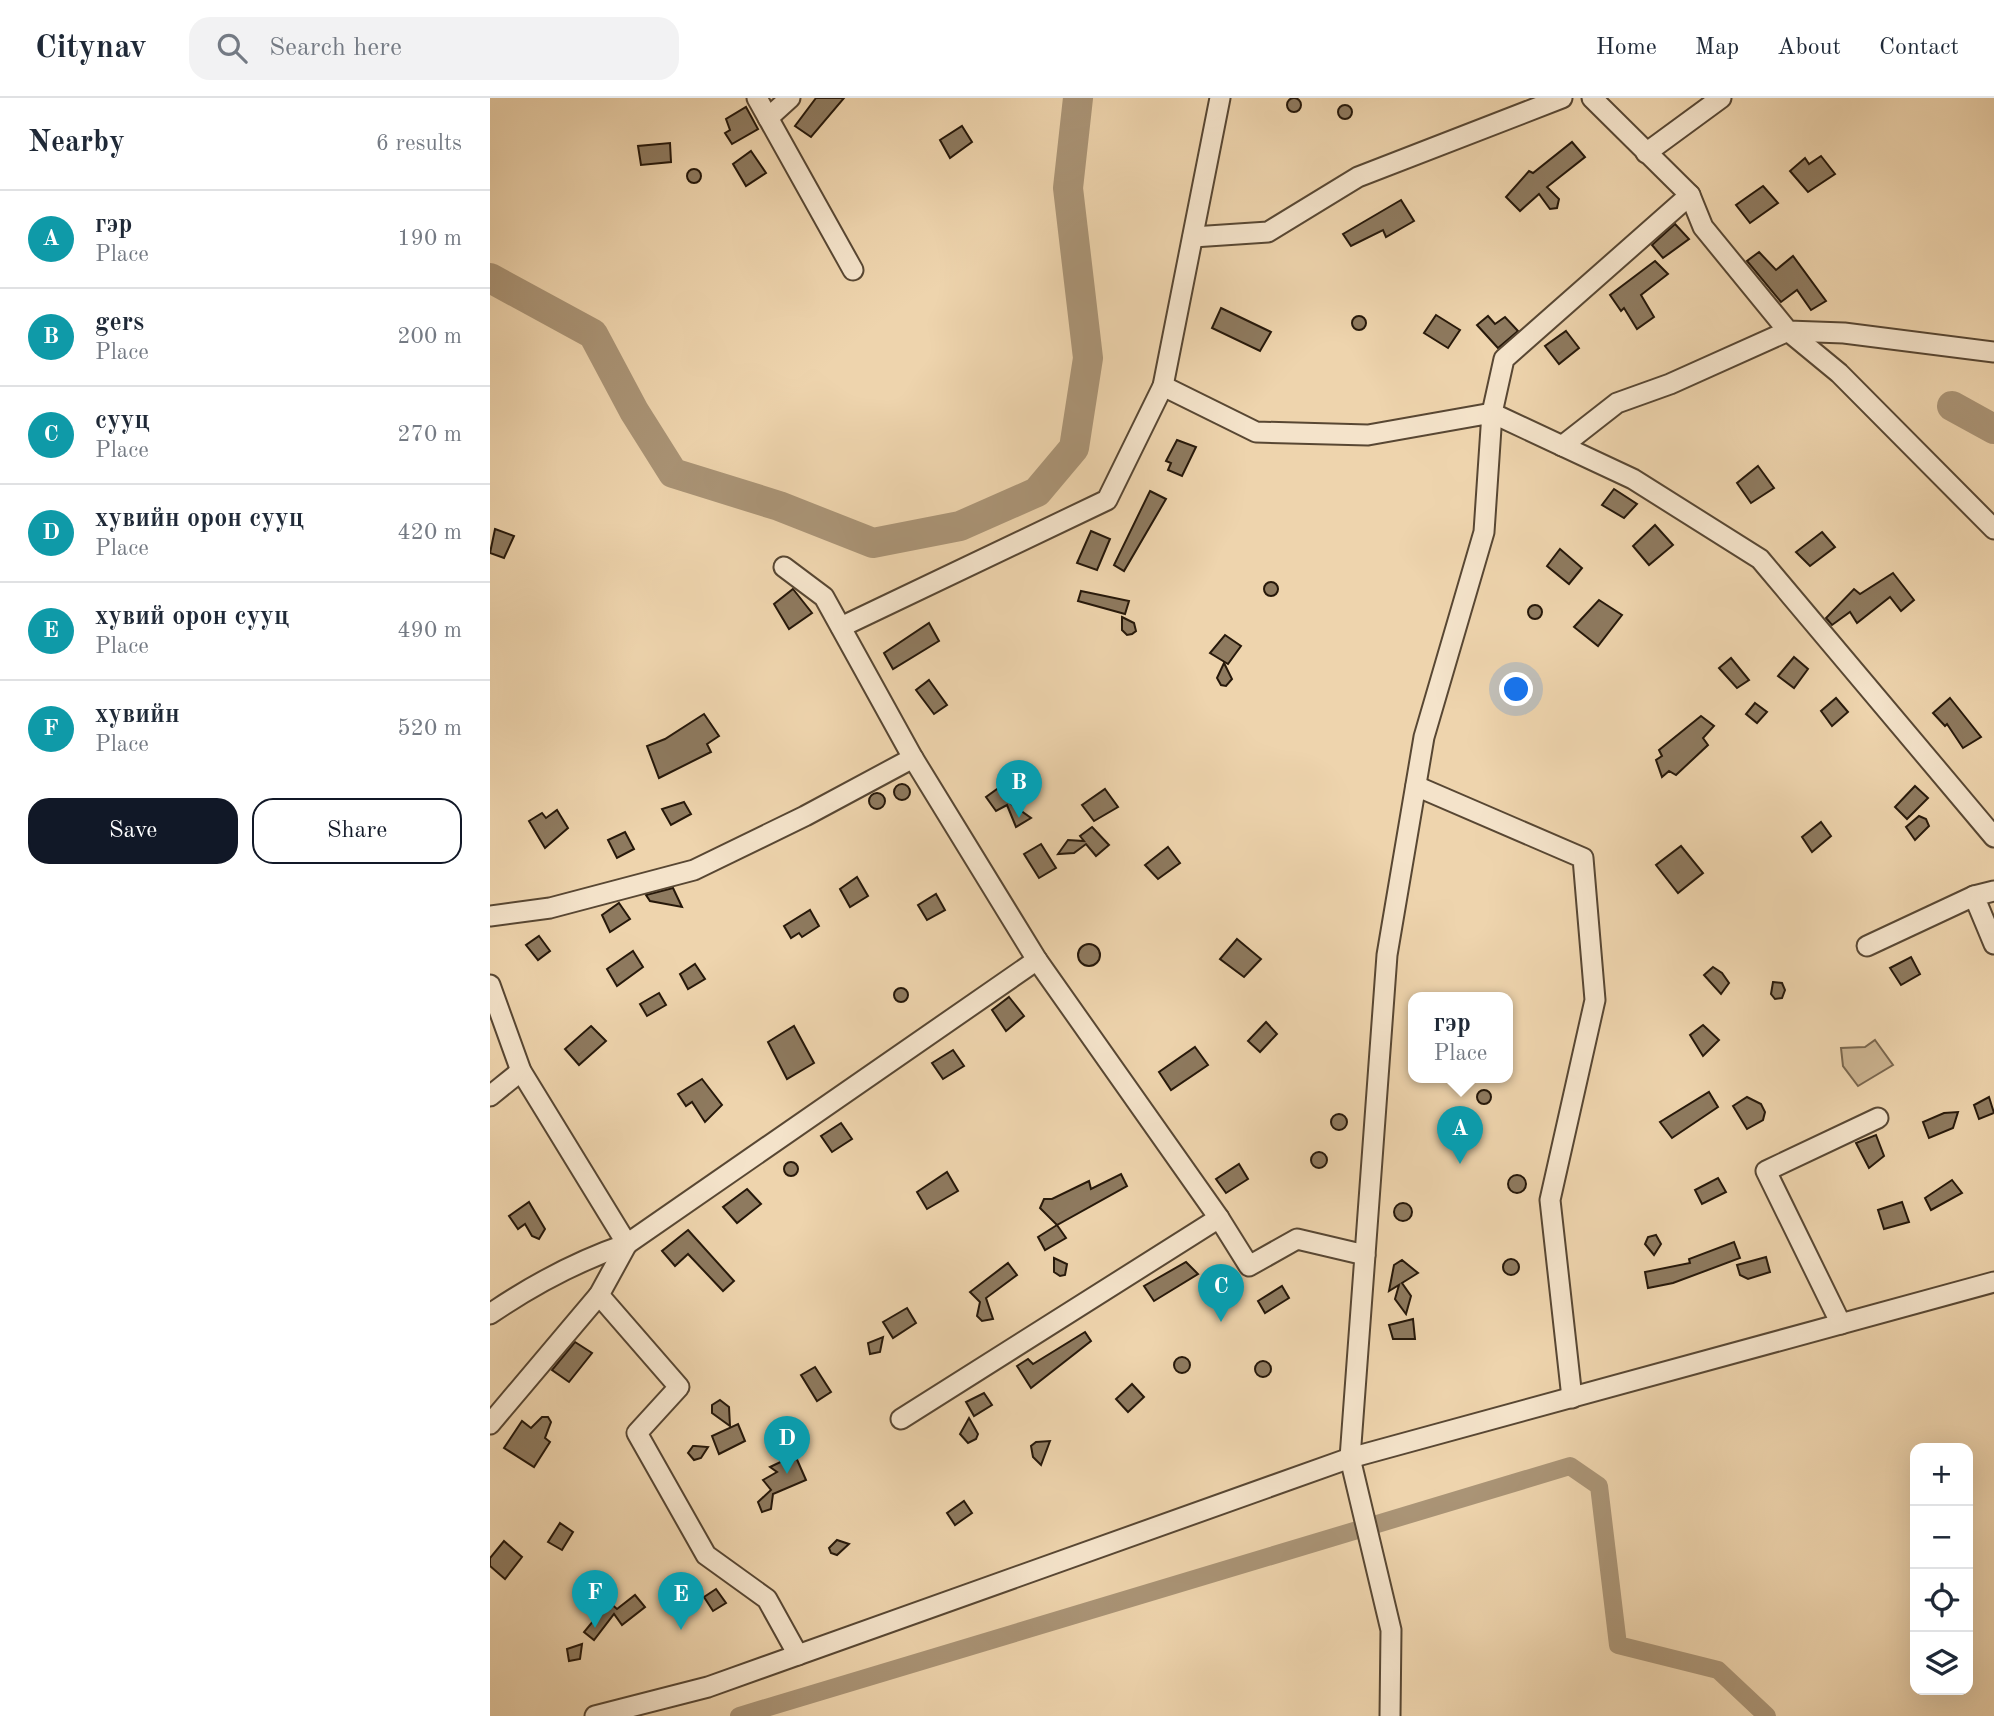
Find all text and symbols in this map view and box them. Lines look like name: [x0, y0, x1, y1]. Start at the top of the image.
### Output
search box: [189, 17, 679, 80]
icon: search: [213, 29, 251, 67]
text: Citynav: [35, 32, 147, 65]
text: Search here: [269, 35, 402, 61]
text: Home: [1596, 36, 1657, 60]
text: Map: [1695, 36, 1739, 60]
text: About: [1777, 36, 1841, 60]
text: Contact: [1879, 36, 1959, 60]
text: Nearby: [28, 128, 125, 158]
text: 6 results: [376, 132, 462, 155]
text: гэр: [95, 212, 132, 238]
text: A: [42, 227, 60, 250]
text: 190 m: [397, 227, 462, 250]
text: Place: [95, 243, 149, 266]
text: gers: [95, 310, 144, 336]
text: B: [43, 325, 59, 348]
text: 200 m: [397, 325, 462, 348]
text: Place: [95, 341, 149, 364]
text: сууц: [95, 408, 150, 434]
text: C: [43, 423, 59, 446]
text: 270 m: [397, 423, 462, 446]
text: Place: [95, 439, 149, 462]
text: хувийн орон сууц: [95, 506, 304, 532]
text: D: [42, 521, 60, 544]
text: 420 m: [397, 521, 462, 544]
text: Place: [95, 537, 149, 560]
text: хувий орон сууц: [95, 604, 289, 630]
text: E: [43, 619, 59, 642]
text: 490 m: [397, 619, 462, 642]
text: Place: [95, 635, 149, 658]
your location: [1499, 672, 1533, 706]
text: хувийн: [95, 702, 180, 728]
text: F: [43, 717, 59, 740]
text: 520 m: [397, 717, 462, 740]
text: Place: [95, 733, 149, 756]
pin: B: [996, 760, 1042, 818]
button: Save: [28, 798, 238, 864]
button: Share: [252, 798, 462, 864]
popup: [1408, 992, 1513, 1083]
text: гэр: [1434, 1011, 1471, 1037]
text: Place: [1434, 1042, 1487, 1065]
pin: A: [1437, 1106, 1483, 1164]
pin: C: [1198, 1264, 1244, 1322]
pin: D: [764, 1416, 810, 1474]
map controls: [1910, 1443, 1973, 1695]
button: +: [1910, 1443, 1973, 1506]
button: −: [1910, 1506, 1973, 1569]
button: locate: [1910, 1569, 1973, 1632]
pin: F: [572, 1570, 618, 1628]
pin: E: [658, 1572, 704, 1630]
button: layers: [1910, 1632, 1973, 1695]

